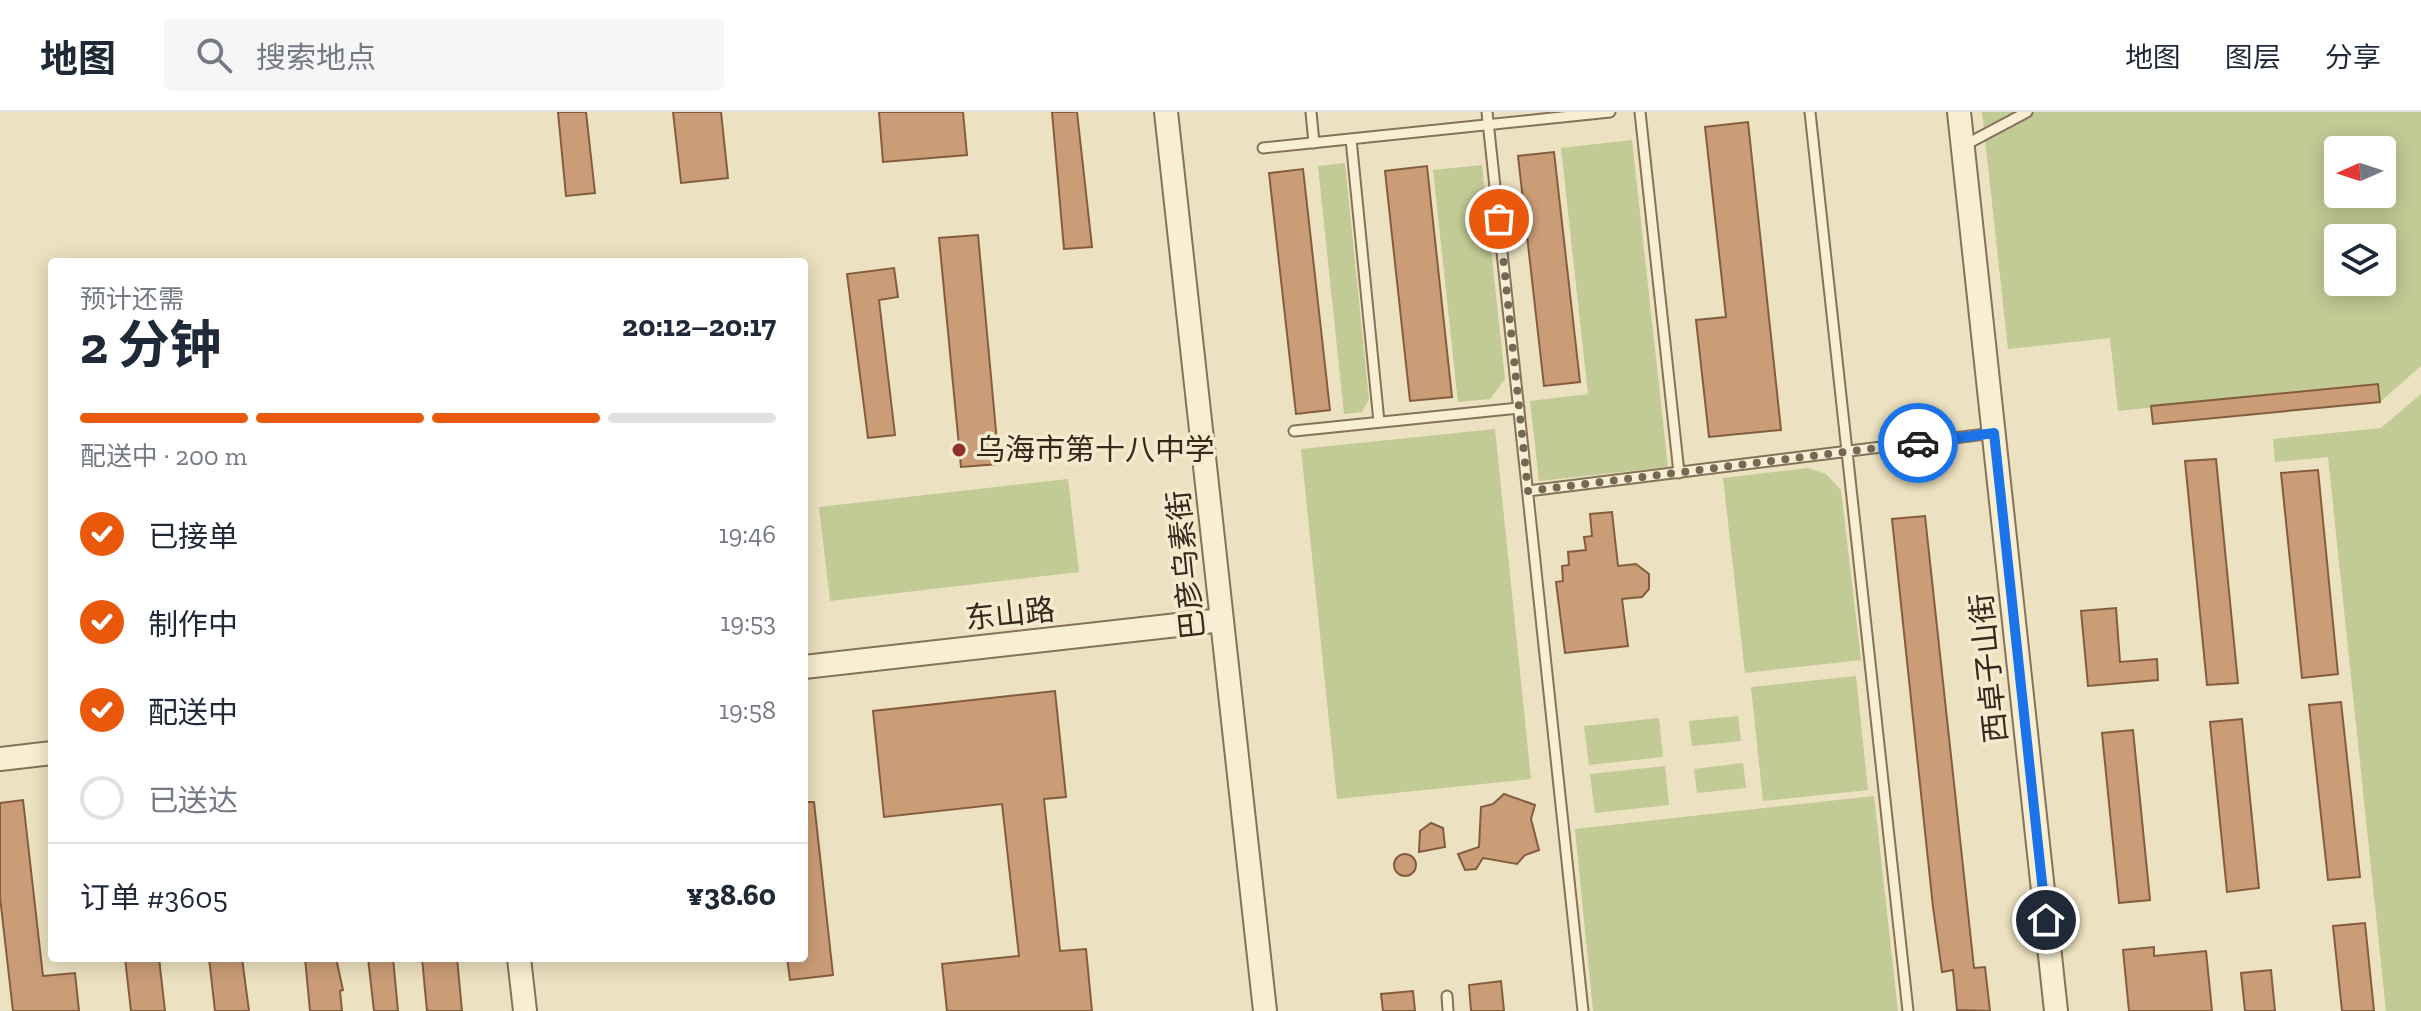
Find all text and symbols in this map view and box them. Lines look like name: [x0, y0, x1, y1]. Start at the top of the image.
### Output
search box: [164, 19, 724, 91]
icon: search: [192, 33, 236, 77]
text: 地图: [40, 36, 116, 82]
text: 搜索地点: [256, 40, 376, 76]
text: 地图: [2125, 41, 2181, 74]
text: 图层: [2225, 41, 2281, 74]
text: 分享: [2325, 41, 2381, 74]
north arrow: [2324, 136, 2396, 208]
map controls: [2324, 136, 2396, 296]
pin: [1465, 185, 1533, 253]
icon: bag: [1477, 197, 1521, 241]
button: layers: [2324, 224, 2396, 296]
text: 预计还需: [80, 283, 184, 315]
text: 20:12–20:17: [622, 308, 776, 344]
text: 2 分钟: [80, 314, 222, 376]
courier: [1878, 403, 1958, 483]
icon: car: [1896, 421, 1940, 465]
place label: 乌海市第十八中学: [975, 432, 1215, 468]
text: 配送中 · 200 m: [80, 440, 247, 472]
marker: 乌海市第十八中学: [950, 441, 968, 459]
street label: 巴彦乌素街: [1160, 489, 1212, 641]
icon: check: [80, 512, 124, 556]
text: 19:46: [719, 518, 776, 550]
text: 已接单: [148, 519, 238, 555]
street label: 东山路: [963, 591, 1057, 637]
street label: 西卓子山街: [1963, 592, 2015, 744]
icon: check: [80, 600, 124, 644]
text: 19:53: [720, 606, 776, 638]
text: 制作中: [148, 607, 238, 643]
icon: check: [80, 688, 124, 732]
text: 19:58: [719, 694, 776, 726]
text: 配送中: [148, 695, 238, 731]
text: 已送达: [148, 783, 238, 819]
text: ¥38.60: [686, 877, 776, 913]
text: 订单 #3605: [80, 880, 228, 916]
pin: [2012, 886, 2080, 954]
icon: home: [2024, 898, 2068, 942]

